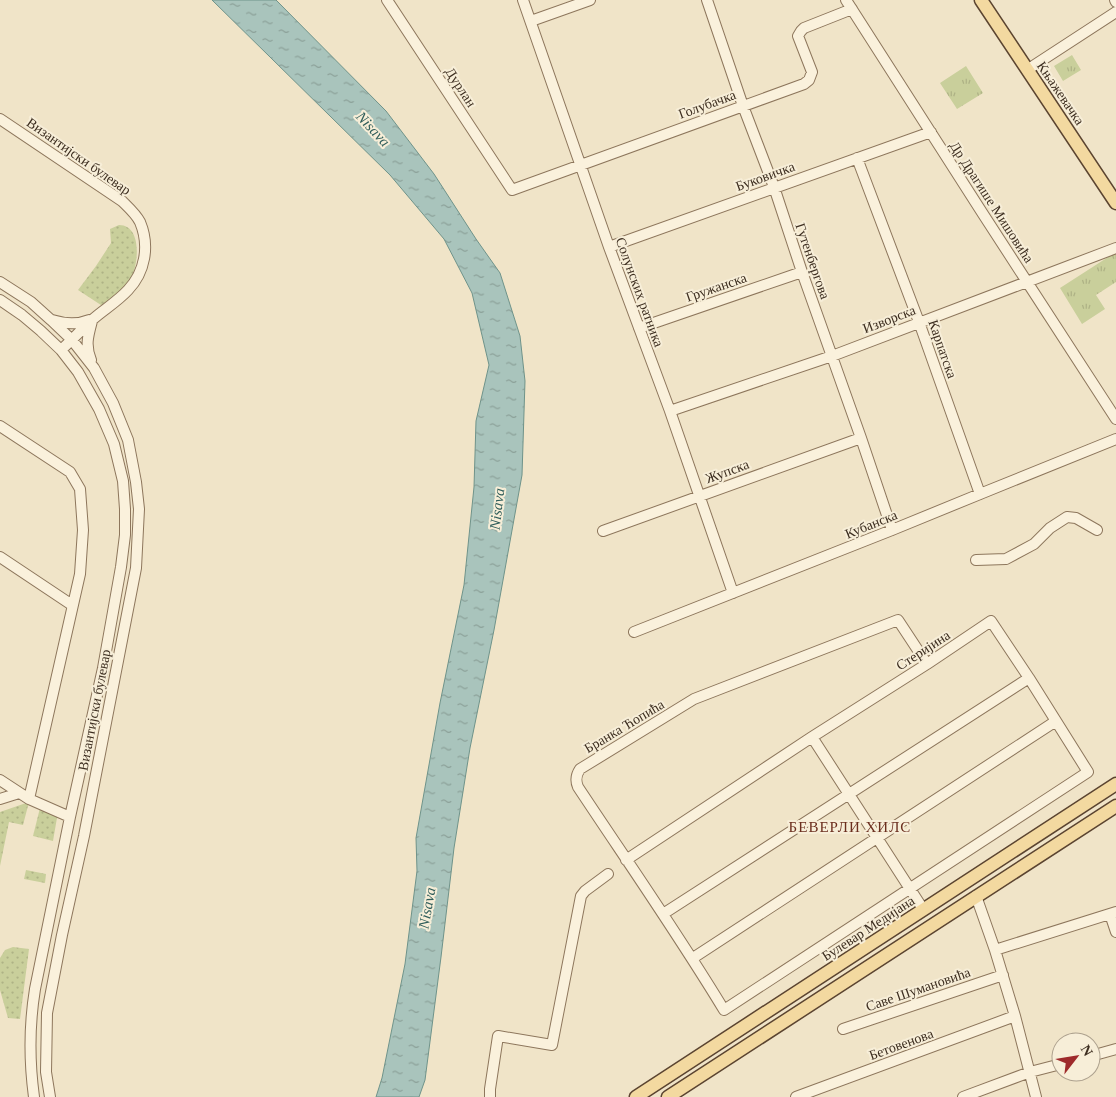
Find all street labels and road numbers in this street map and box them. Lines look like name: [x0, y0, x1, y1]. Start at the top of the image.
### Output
street label: Књажевачка: [1034, 59, 1088, 129]
street label: Дурлан: [442, 65, 479, 110]
street label: Голубачка: [676, 87, 739, 122]
street label: Византијски булевар: [24, 115, 134, 198]
street label: Др Драгише Мишовића: [947, 139, 1037, 266]
street label: Буковичка: [734, 159, 797, 194]
street label: Гутенбергова: [792, 221, 833, 302]
street label: Солунских ратника: [613, 235, 667, 350]
street label: Гружанска: [684, 270, 749, 305]
street label: Изворска: [861, 302, 918, 336]
street label: Карпатска: [926, 318, 960, 381]
street label: Жупска: [703, 456, 752, 486]
street label: Кубанска: [843, 507, 900, 542]
street label: Стеријина: [894, 627, 954, 673]
street label: Византијски булевар: [75, 648, 114, 772]
street label: Бранка Ћопића: [582, 696, 668, 756]
street label: Булевар Медијана: [819, 893, 918, 964]
street label: Саве Шумановића: [864, 964, 973, 1014]
street label: Бетовенова: [867, 1026, 936, 1063]

